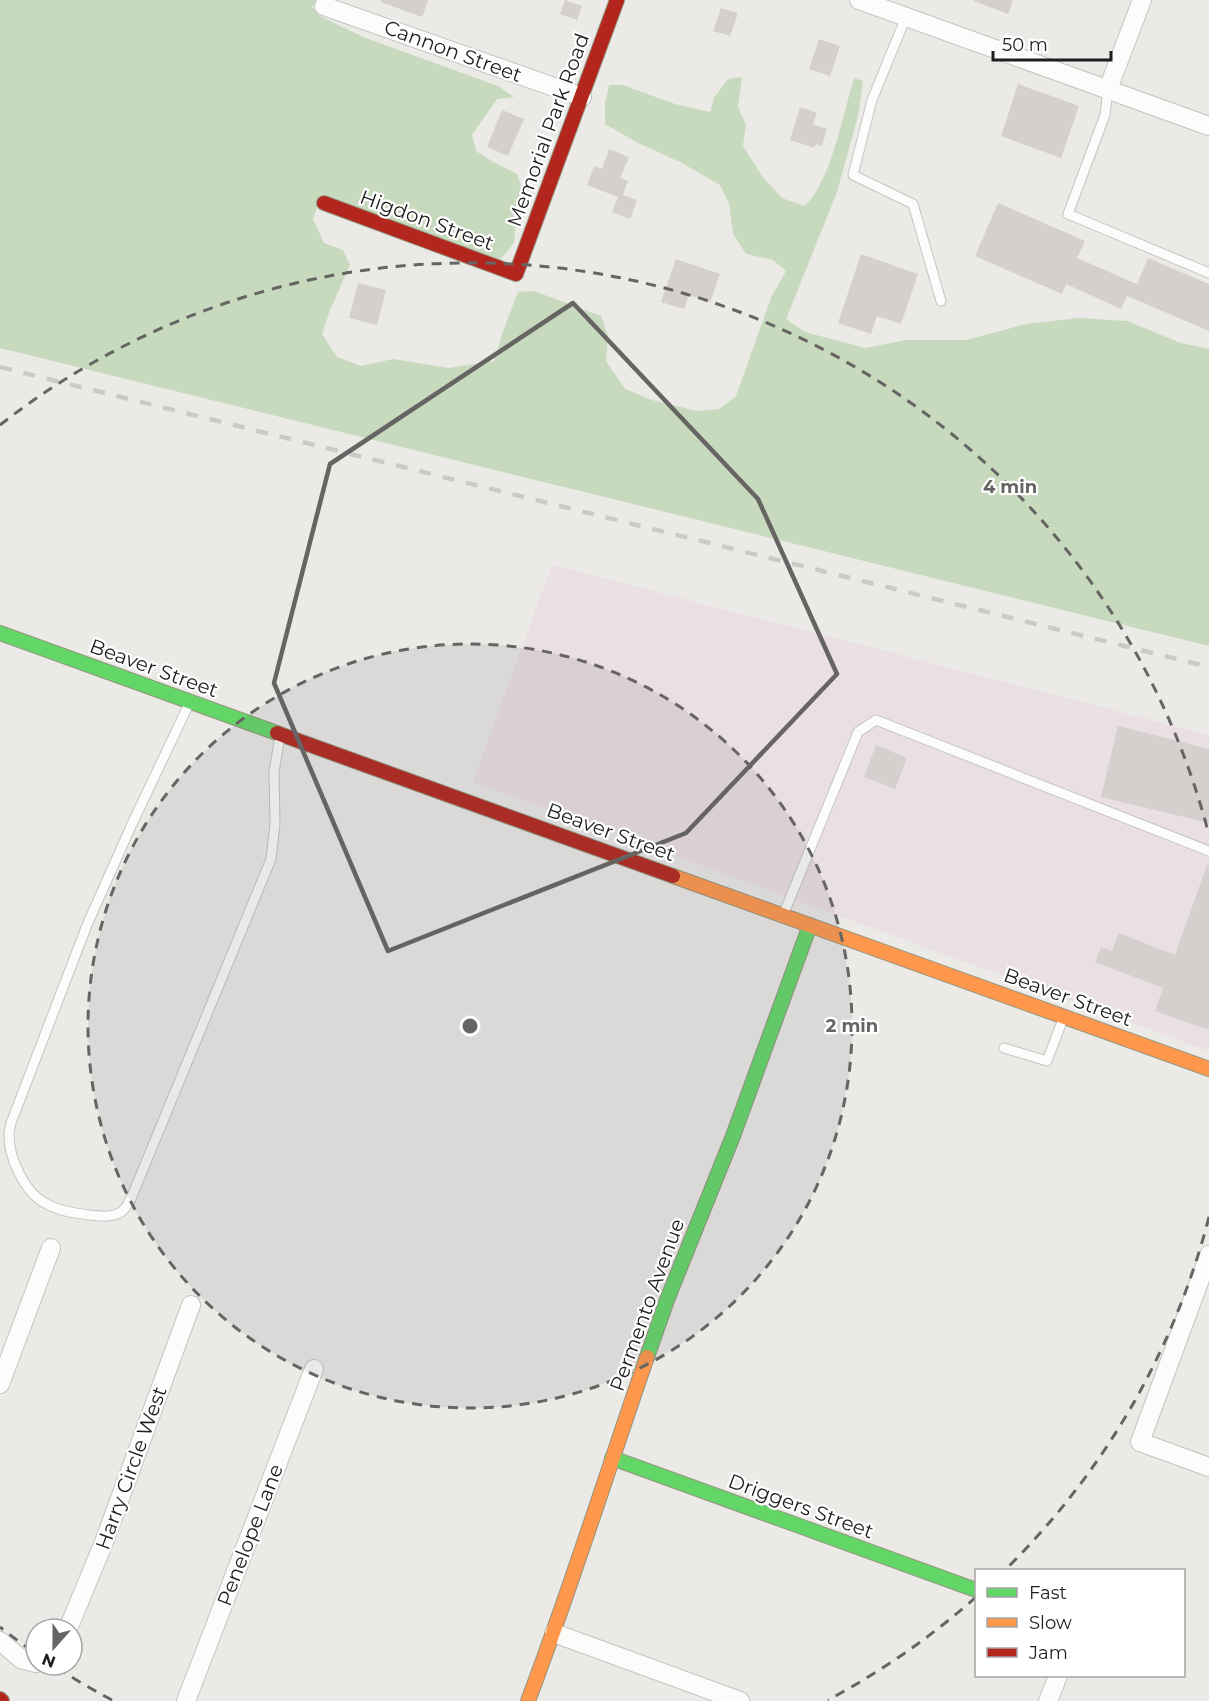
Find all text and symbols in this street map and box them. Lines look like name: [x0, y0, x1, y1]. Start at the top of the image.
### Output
street label: Cannon Street: [381, 15, 525, 87]
scale bar: [993, 24, 1112, 62]
street label: Memorial Park Road: [502, 30, 594, 230]
text: 50 m: [1002, 34, 1048, 56]
street label: Higdon Street: [357, 185, 497, 255]
text: 4 min: [983, 476, 1037, 498]
street label: Beaver Street: [87, 634, 221, 702]
street label: Beaver Street: [544, 798, 678, 866]
street label: Beaver Street: [1001, 963, 1135, 1031]
text: 2 min: [826, 1015, 878, 1037]
centre of rings: [460, 1016, 480, 1036]
street label: Permento Avenue: [605, 1215, 689, 1395]
street label: Harry Circle West: [90, 1383, 172, 1553]
street label: Penelope Lane: [212, 1461, 288, 1609]
street label: Driggers Street: [725, 1469, 877, 1543]
legend: [975, 1569, 1185, 1677]
text: Fast: [1029, 1582, 1067, 1604]
text: Slow: [1029, 1612, 1072, 1634]
north arrow: [24, 1617, 84, 1677]
text: Jam: [1028, 1642, 1068, 1664]
text: N: [39, 1649, 58, 1672]

